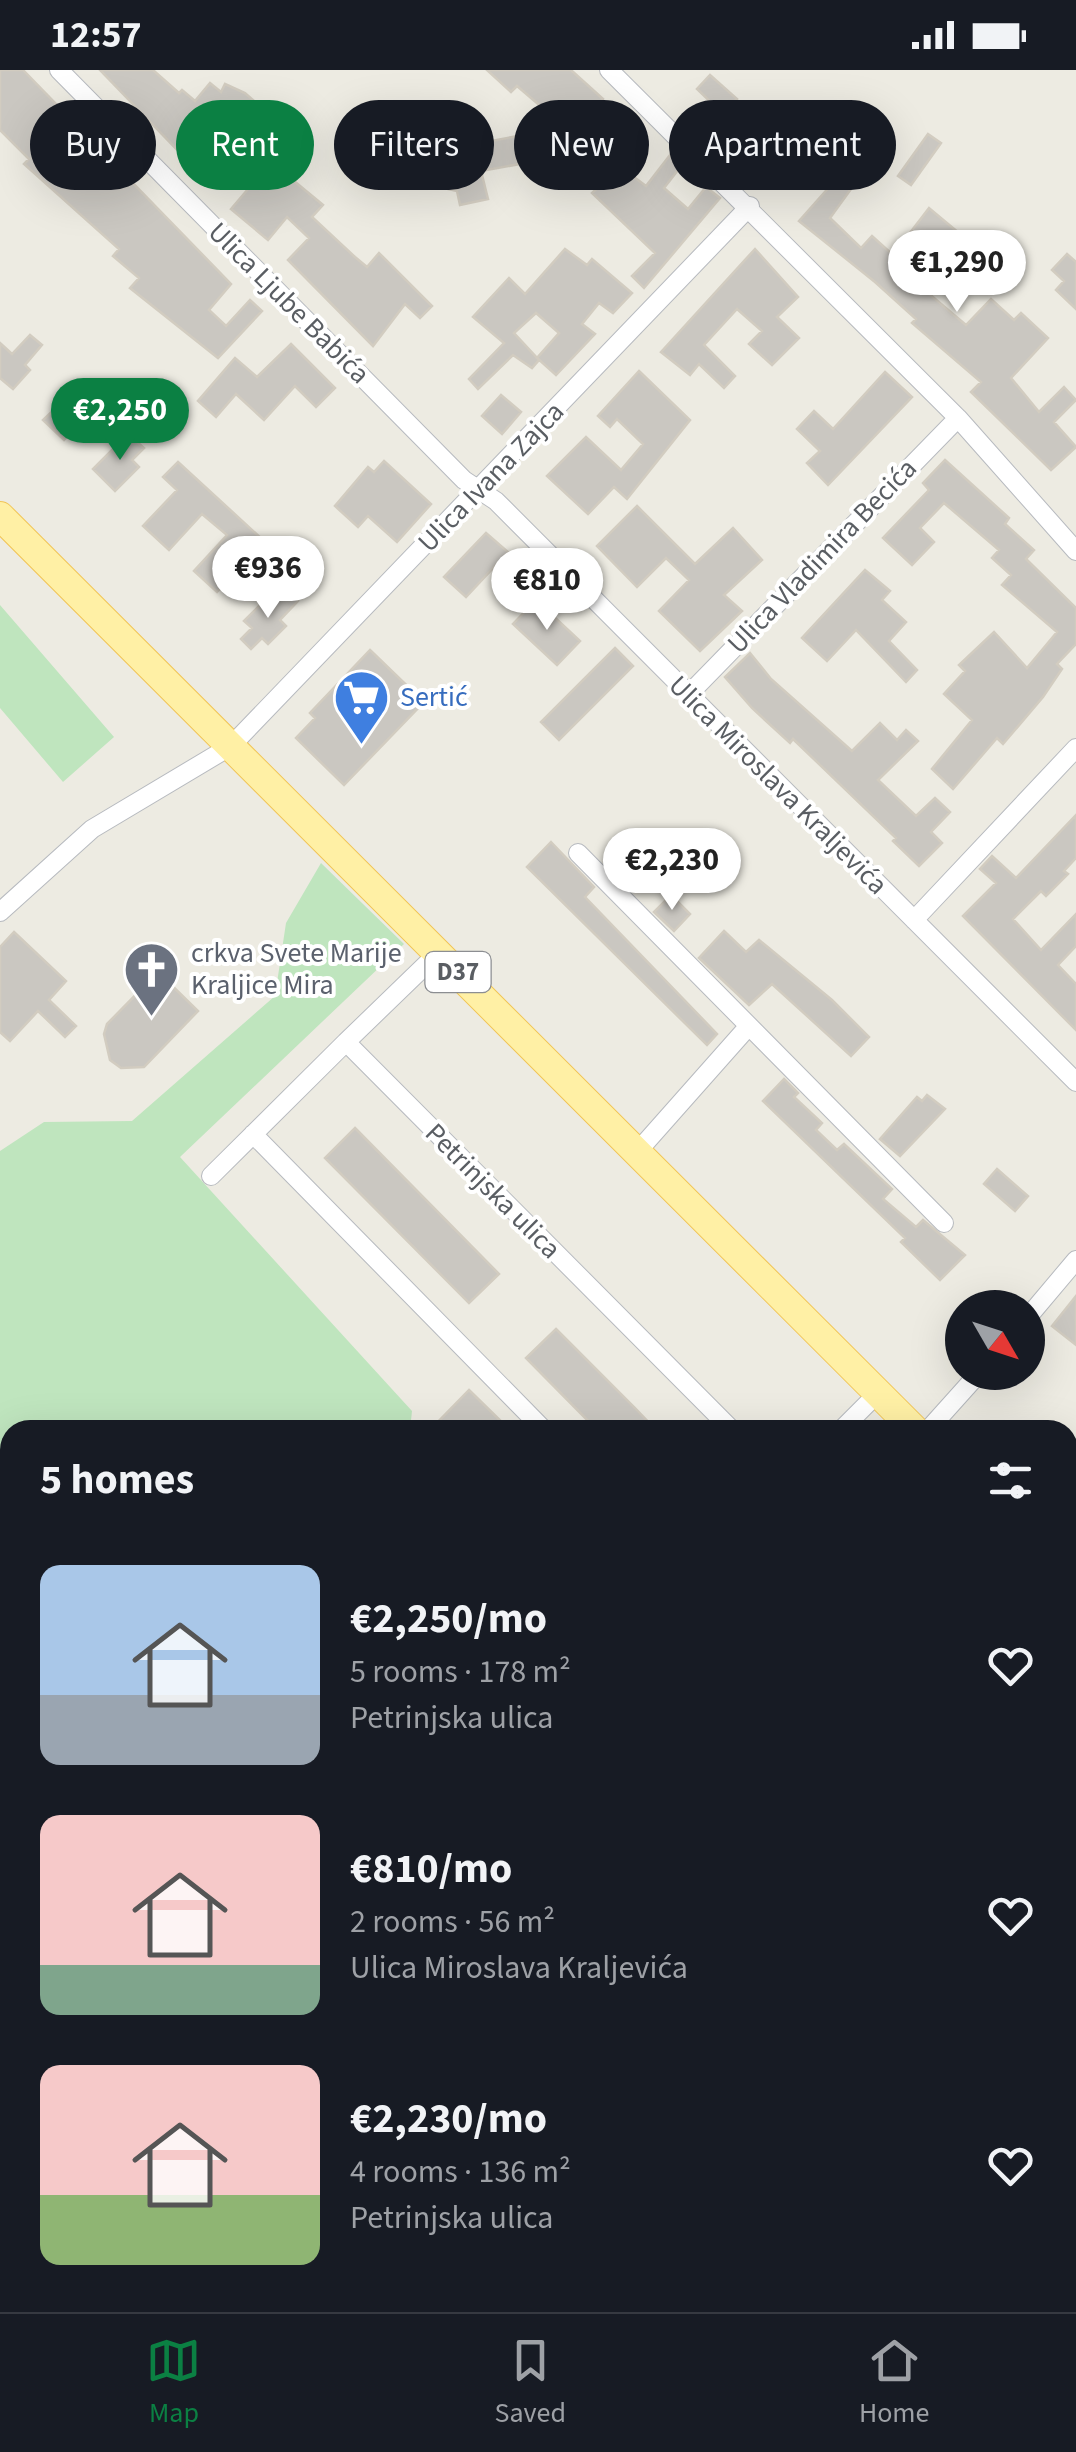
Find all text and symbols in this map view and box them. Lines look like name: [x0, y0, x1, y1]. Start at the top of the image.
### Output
text: 12:57: [50, 8, 142, 62]
chip: Buy: [30, 100, 156, 190]
chip: Rent: [176, 100, 314, 190]
chip: Filters: [334, 100, 494, 190]
chip: New: [514, 100, 649, 190]
chip: Apartment: [669, 100, 896, 190]
street label: Ulica Ljube Babića: [199, 213, 379, 393]
pin: €1,290: [876, 230, 1038, 315]
text: €1,290: [910, 239, 1004, 285]
pin: €2,250: [39, 378, 201, 463]
text: €2,250: [73, 387, 167, 433]
street label: Ulica Ivana Zajca: [409, 393, 573, 561]
street label: Ulica Vladimira Becića: [718, 449, 926, 663]
pin: €936: [209, 536, 327, 621]
text: €936: [234, 545, 302, 591]
pin: €810: [488, 548, 606, 633]
text: €810: [513, 557, 581, 603]
street label: Ulica Miroslava Kraljevića: [659, 666, 897, 904]
supermarket icon: Sertić: [331, 667, 391, 746]
place label: Sertić: [400, 677, 468, 717]
pin: €2,230: [591, 828, 753, 913]
text: €2,230: [625, 837, 719, 883]
place label: crkva Svete Marije Kraljice Mira: [191, 933, 402, 1005]
church icon: crkva Svete Marije Kraljice Mira: [122, 939, 182, 1018]
road number: D37: [426, 952, 490, 992]
street label: Petrinjska ulica: [416, 1114, 570, 1268]
north arrow: [945, 1290, 1045, 1390]
map controls: [945, 1290, 1045, 1390]
text: 5 homes: [40, 1450, 194, 1510]
icon: filters: [983, 1453, 1038, 1508]
text: €2,250/mo: [350, 1589, 547, 1649]
icon: home: [120, 1605, 240, 1725]
icon: heart: [983, 1638, 1038, 1693]
text: 5 rooms · 178 m²: [350, 1649, 571, 1695]
text: Petrinjska ulica: [350, 1695, 553, 1741]
text: €810/mo: [350, 1839, 512, 1899]
icon: home: [120, 1855, 240, 1975]
icon: heart: [983, 1888, 1038, 1943]
text: 2 rooms · 56 m²: [350, 1899, 555, 1945]
text: Ulica Miroslava Kraljevića: [350, 1945, 688, 1991]
text: €2,230/mo: [350, 2089, 547, 2149]
icon: home: [120, 2105, 240, 2225]
icon: heart: [983, 2138, 1038, 2193]
text: 4 rooms · 136 m²: [350, 2149, 571, 2195]
text: Petrinjska ulica: [350, 2195, 553, 2241]
tab: Map: [146, 2333, 201, 2433]
tab: Saved: [494, 2333, 566, 2433]
tab: Home: [859, 2333, 929, 2433]

